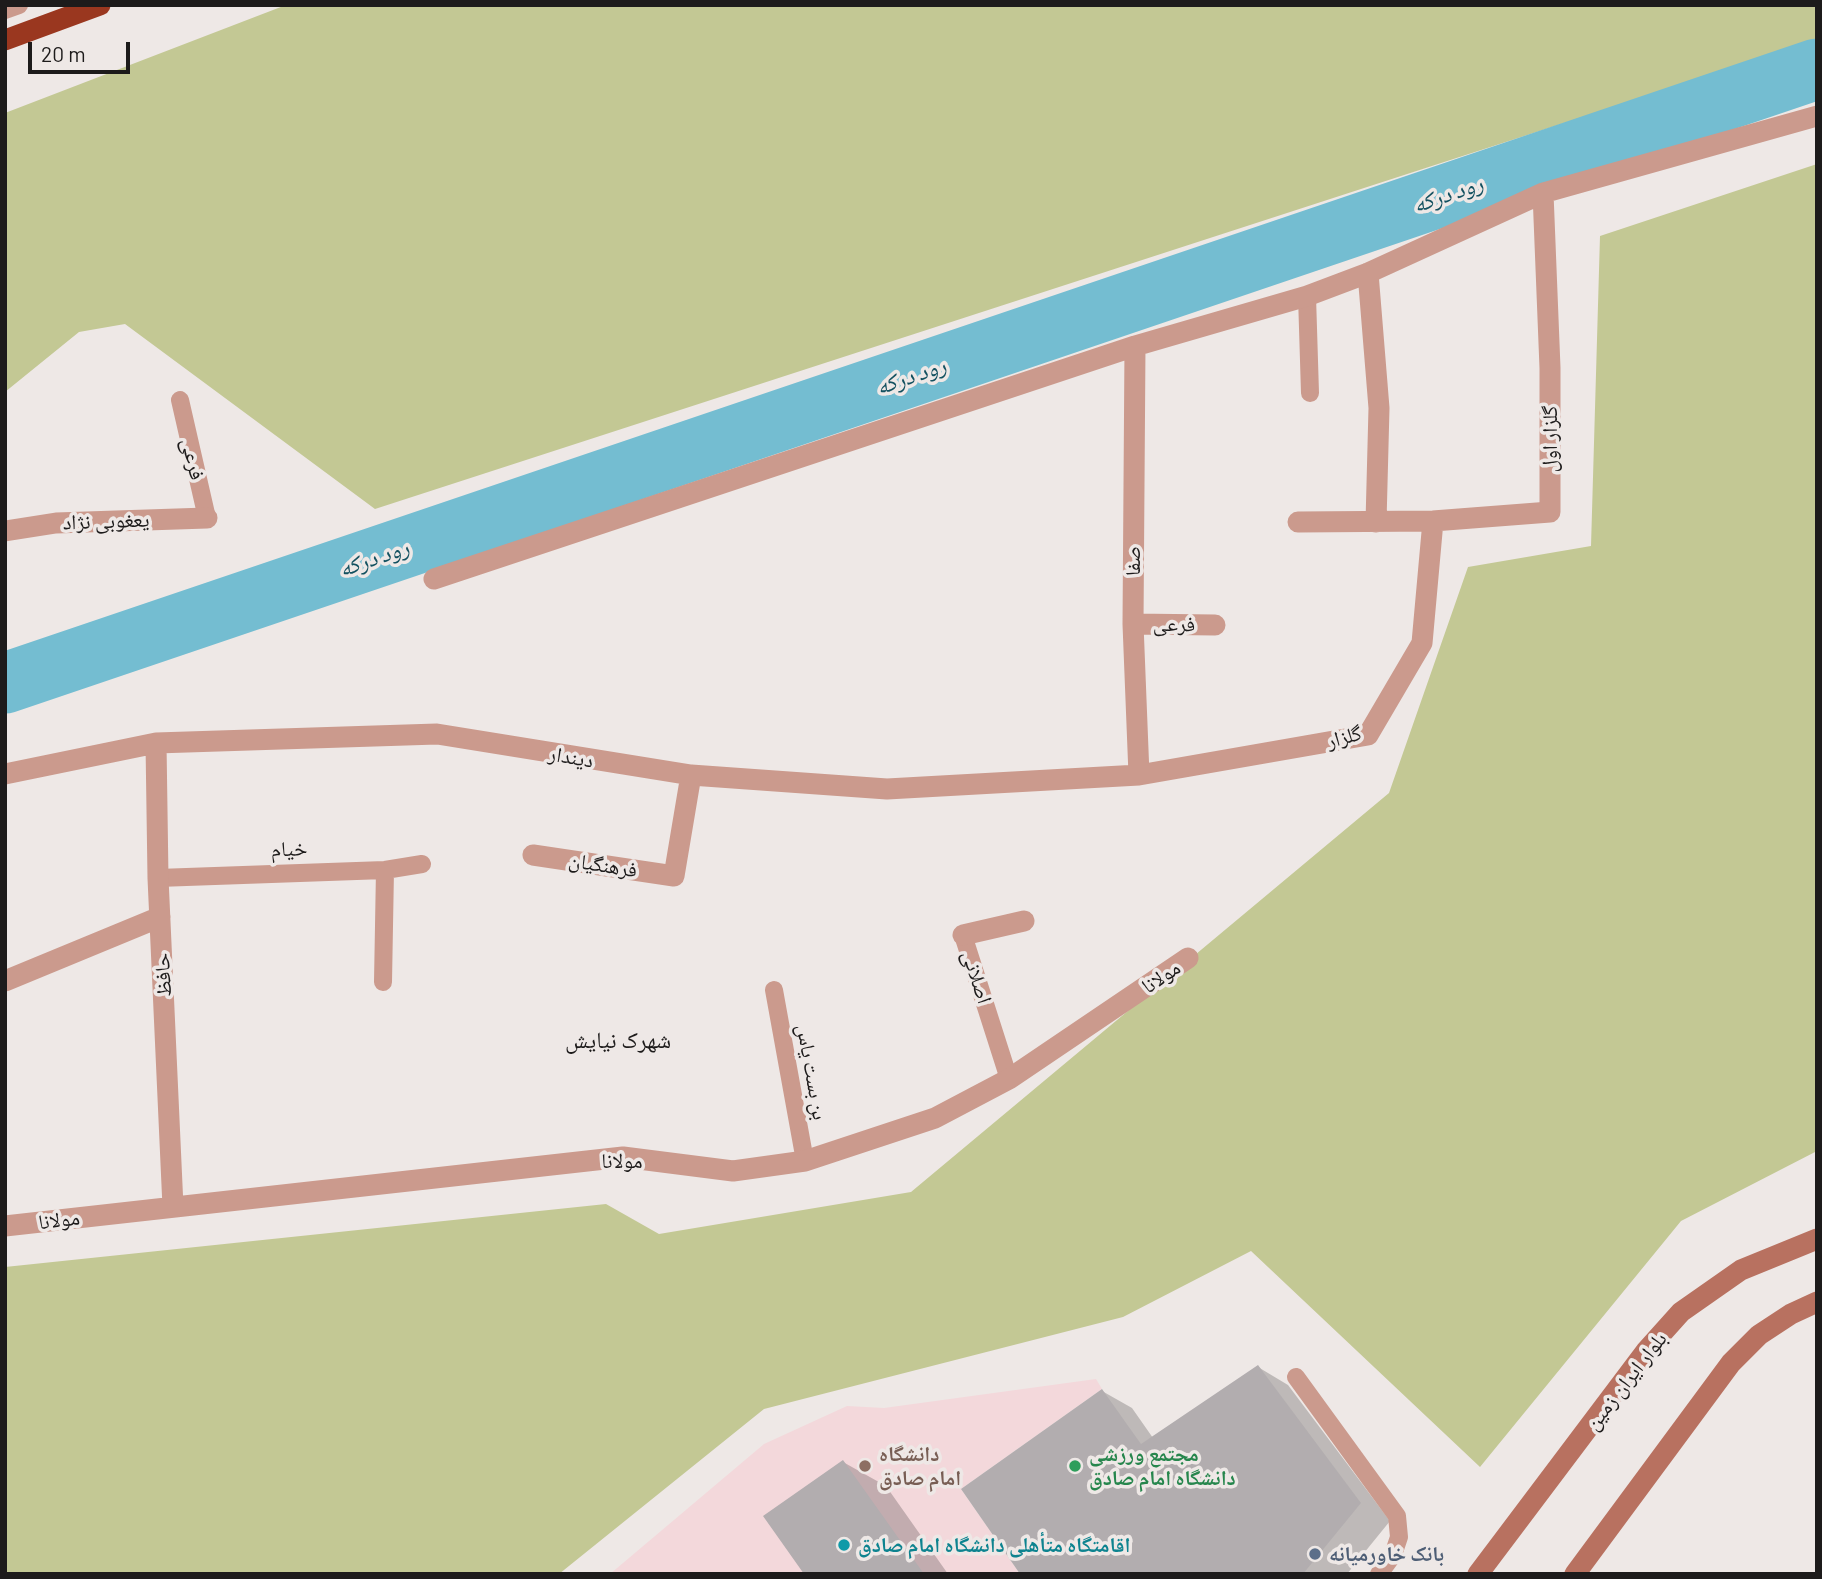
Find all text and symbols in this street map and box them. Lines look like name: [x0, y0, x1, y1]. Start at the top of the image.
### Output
scale bar: [32, 28, 133, 72]
text: 20 m: [41, 41, 86, 66]
water label: رود درکه: [1409, 169, 1487, 219]
water label: رود درکه: [872, 351, 950, 401]
street label: گلزار اول: [1537, 406, 1563, 472]
street label: فرعی: [176, 436, 210, 482]
street label: یعغوبی نژاد: [62, 507, 150, 535]
water label: رود درکه: [335, 533, 413, 583]
street label: صفا: [1120, 546, 1146, 576]
street label: فرعی: [1153, 611, 1195, 637]
street label: گلزار: [1324, 720, 1364, 754]
street label: دیندار: [547, 741, 595, 773]
street label: خیام: [270, 836, 308, 862]
street label: فرهنگیان: [567, 847, 639, 883]
street label: اصلانی: [957, 947, 997, 1007]
street label: حافظ: [149, 952, 177, 998]
street label: مولانا: [1137, 955, 1185, 999]
street label: بن بست یاس: [791, 1022, 833, 1122]
district label: شهرک نیایش: [565, 1026, 671, 1054]
street label: مولانا: [601, 1148, 643, 1174]
street label: مولانا: [37, 1205, 81, 1235]
street label: بلوار ایران زمین: [1580, 1327, 1672, 1435]
place label: دانشگاه امام صادق: [879, 1441, 961, 1491]
place label: مجتمع ورزشی دانشگاه امام صادق: [1089, 1441, 1236, 1491]
marker: دانشگاه امام صادق: [857, 1458, 873, 1474]
marker: مجتمع ورزشی دانشگاه امام صادق: [1067, 1458, 1083, 1474]
place label: اقامتگاه متأهلی دانشگاه امام صادق: [858, 1532, 1130, 1558]
marker: اقامتگاه متأهلی دانشگاه امام صادق: [836, 1537, 852, 1553]
place label: بانک خاورمیانه: [1329, 1541, 1444, 1567]
marker: بانک خاورمیانه: [1307, 1546, 1323, 1562]

